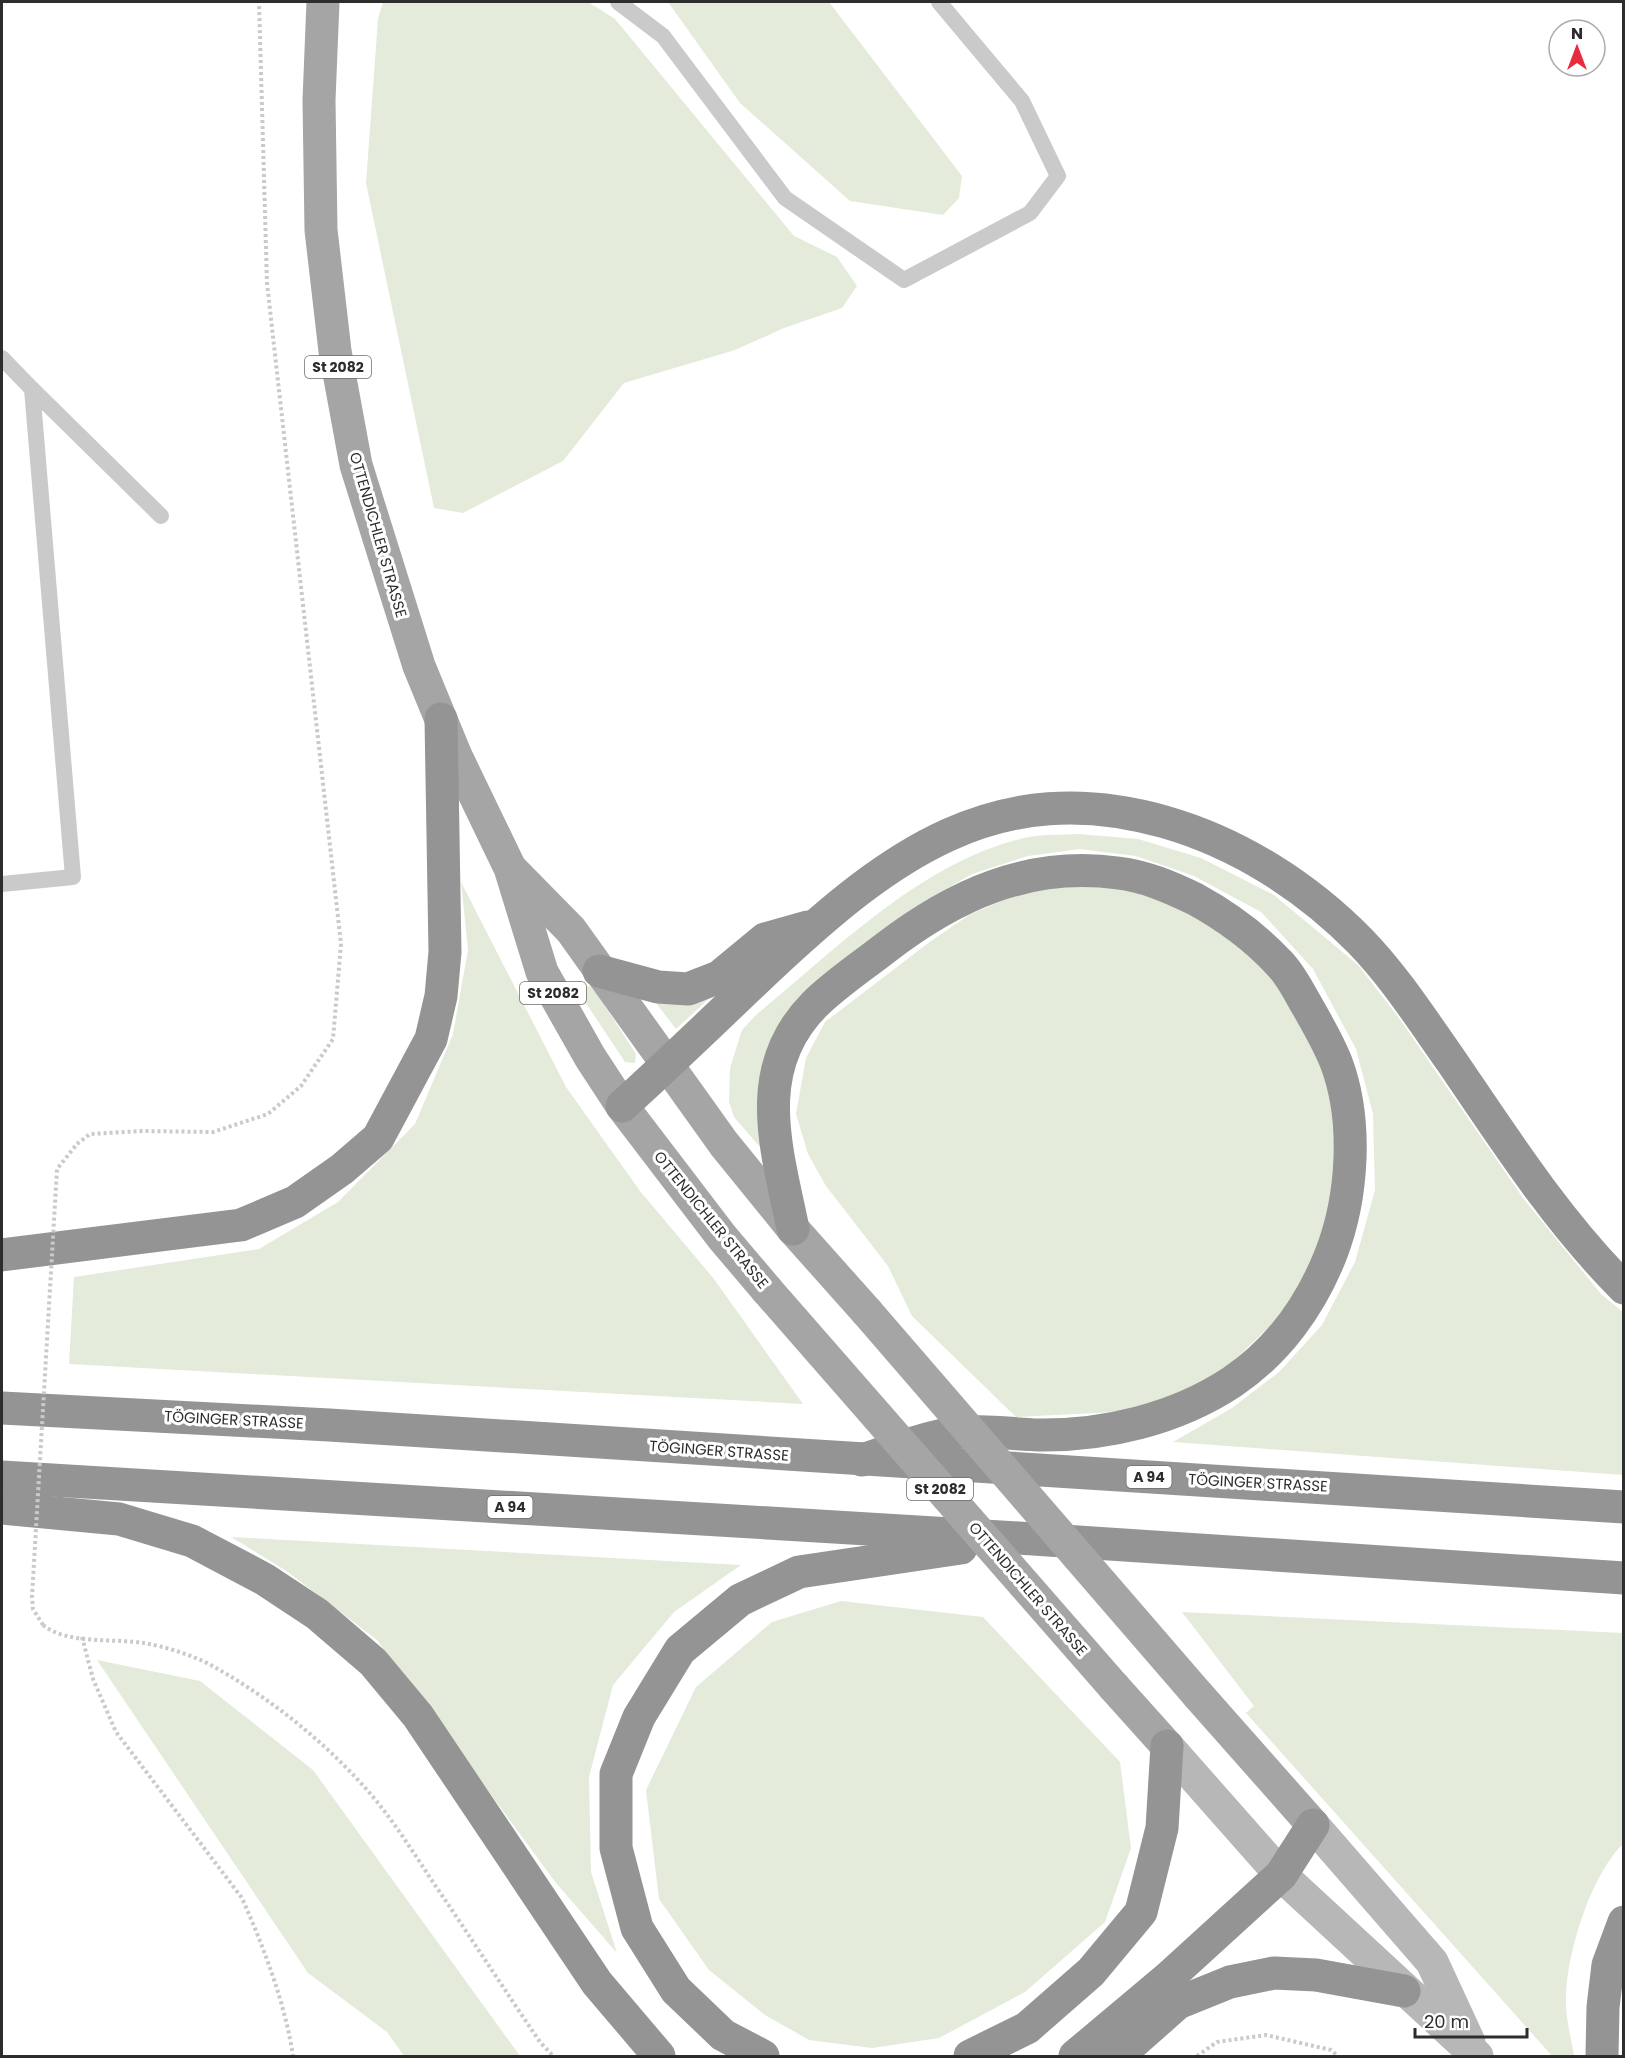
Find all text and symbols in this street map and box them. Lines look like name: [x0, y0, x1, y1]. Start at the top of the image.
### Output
north arrow: [1547, 18, 1607, 78]
text: N: [1571, 22, 1583, 45]
road number: St 2082: [305, 356, 371, 378]
street label: OTTENDICHLER STRASSE: [345, 450, 412, 620]
road number: St 2082: [520, 982, 586, 1004]
street label: OTTENDICHLER STRASSE: [649, 1147, 773, 1293]
street label: TÖGINGER STRASSE: [164, 1405, 304, 1434]
street label: TÖGINGER STRASSE: [649, 1435, 789, 1466]
road number: A 94: [1126, 1466, 1172, 1488]
street label: TÖGINGER STRASSE: [1188, 1468, 1328, 1497]
road number: St 2082: [907, 1478, 973, 1500]
road number: A 94: [488, 1496, 532, 1518]
street label: OTTENDICHLER STRASSE: [964, 1517, 1092, 1660]
scale bar: [1415, 2001, 1528, 2039]
text: 20 m: [1424, 2009, 1469, 2034]

